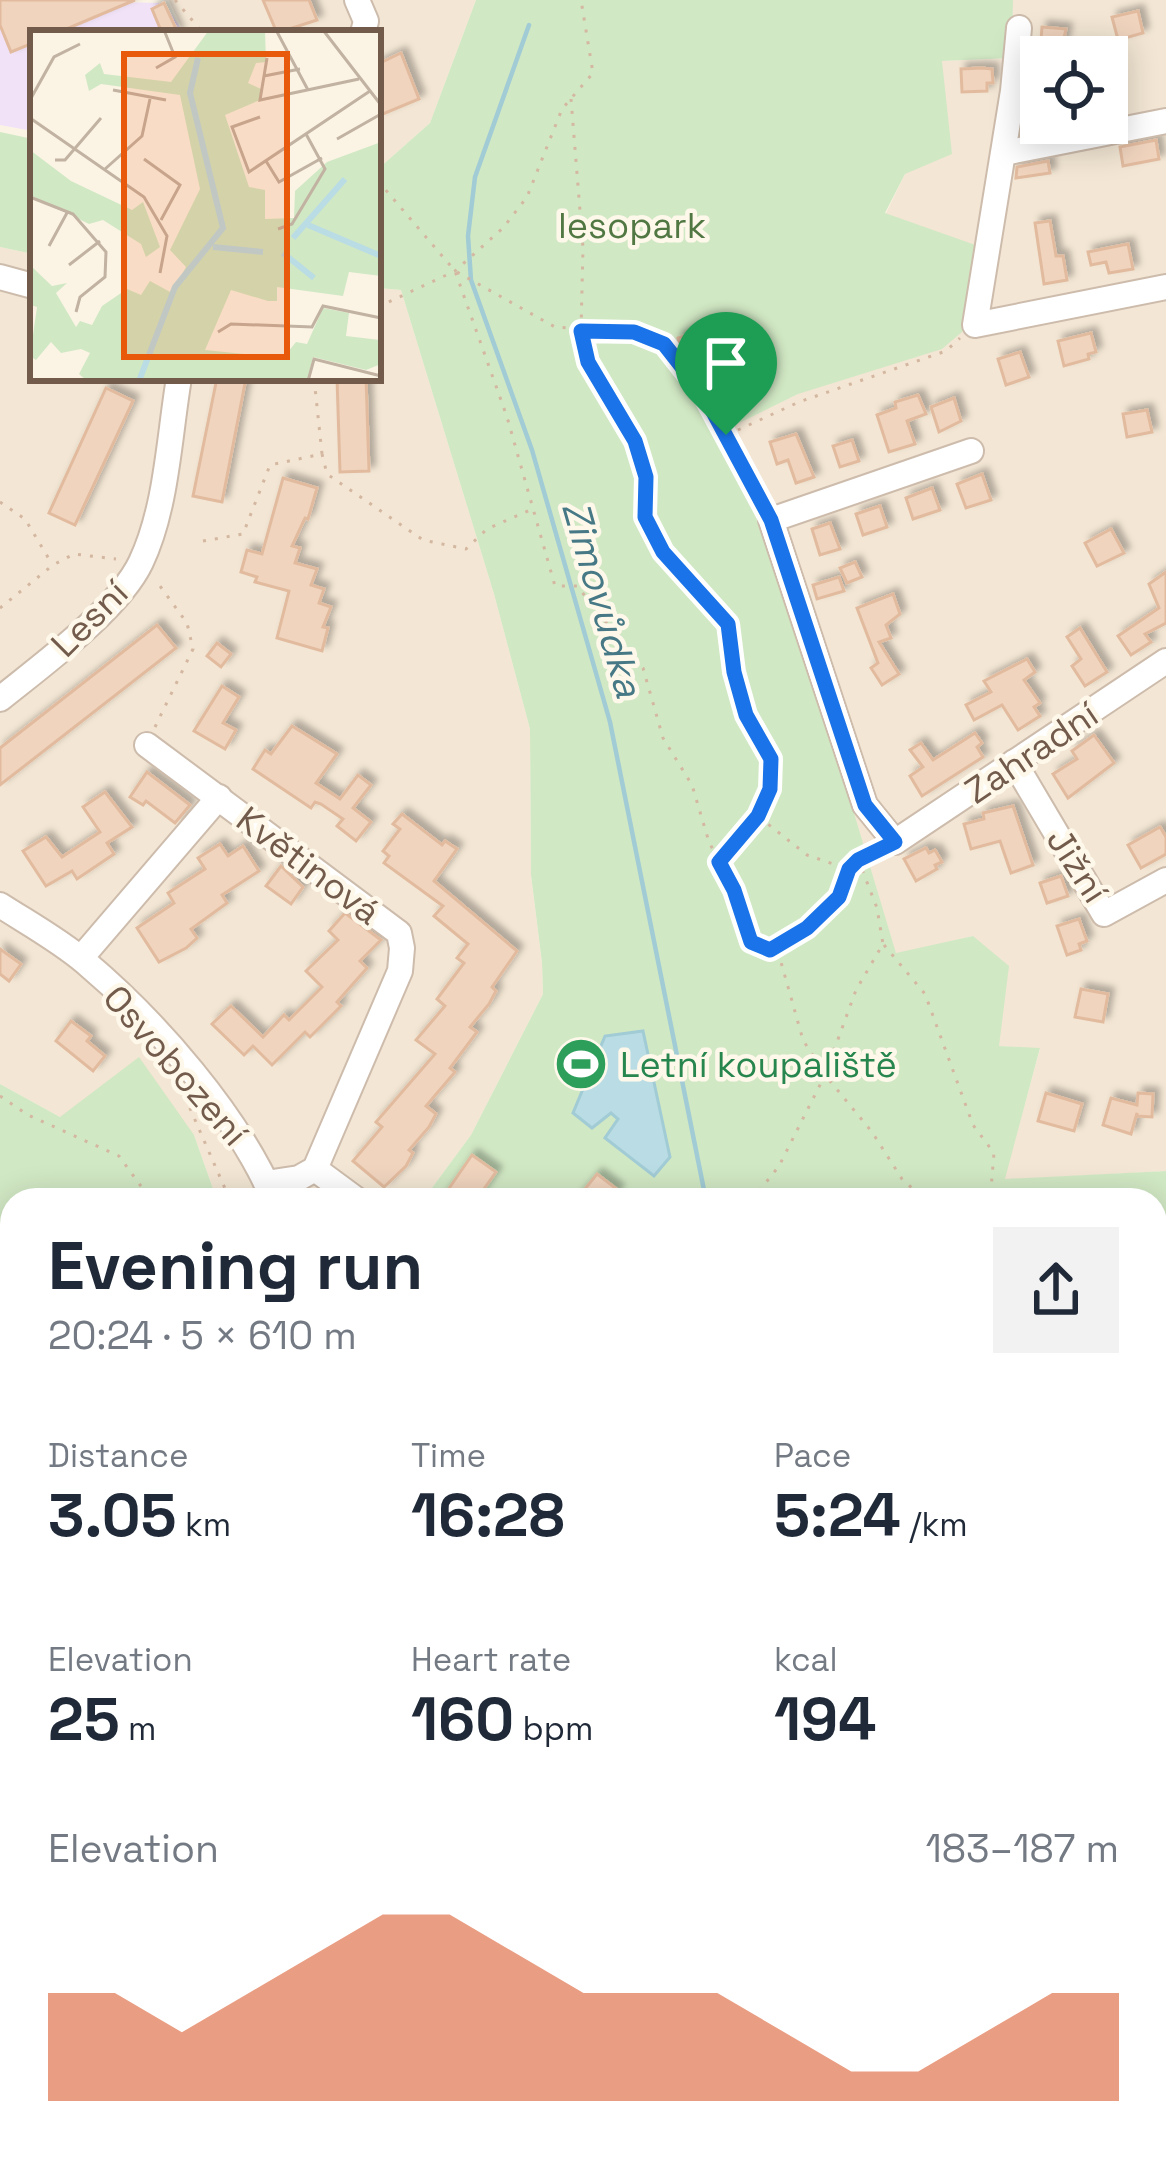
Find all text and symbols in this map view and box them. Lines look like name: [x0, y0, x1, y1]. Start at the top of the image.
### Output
inset map: [30, 30, 381, 381]
map controls: [1020, 36, 1128, 144]
button: locate: [1020, 36, 1128, 144]
park label: lesopark: [558, 203, 706, 249]
pin: [675, 312, 777, 435]
icon: arrive: [693, 330, 759, 396]
water label: Zimovůdka: [551, 495, 654, 703]
street label: Lesní: [41, 570, 138, 667]
street label: Zahradní: [956, 692, 1107, 814]
street label: Květinová: [227, 797, 390, 935]
street label: Jižní: [1036, 820, 1118, 912]
street label: Osvobození: [93, 976, 258, 1156]
sports icon: Letní koupaliště: [553, 1036, 609, 1092]
place label: Letní koupaliště: [620, 1042, 897, 1088]
text: Evening run: [48, 1224, 423, 1308]
button: share: [993, 1227, 1119, 1353]
text: 20:24 · 5 × 610 m: [48, 1311, 357, 1360]
text: Distance: [48, 1435, 189, 1477]
text: Time: [411, 1435, 486, 1477]
text: Pace: [774, 1435, 851, 1477]
text: 3.05: [48, 1477, 177, 1554]
text: 16:28: [411, 1477, 565, 1554]
text: 5:24: [774, 1477, 901, 1554]
text: km: [177, 1504, 231, 1546]
text: /km: [901, 1504, 968, 1546]
text: Elevation: [48, 1639, 193, 1681]
text: Heart rate: [411, 1639, 571, 1681]
text: kcal: [774, 1639, 838, 1681]
text: 25: [48, 1681, 120, 1758]
text: 160: [411, 1681, 514, 1758]
text: 194: [774, 1681, 876, 1758]
text: m: [120, 1708, 157, 1750]
text: bpm: [514, 1708, 593, 1750]
text: Elevation: [48, 1824, 219, 1873]
text: 183–187 m: [925, 1824, 1119, 1873]

